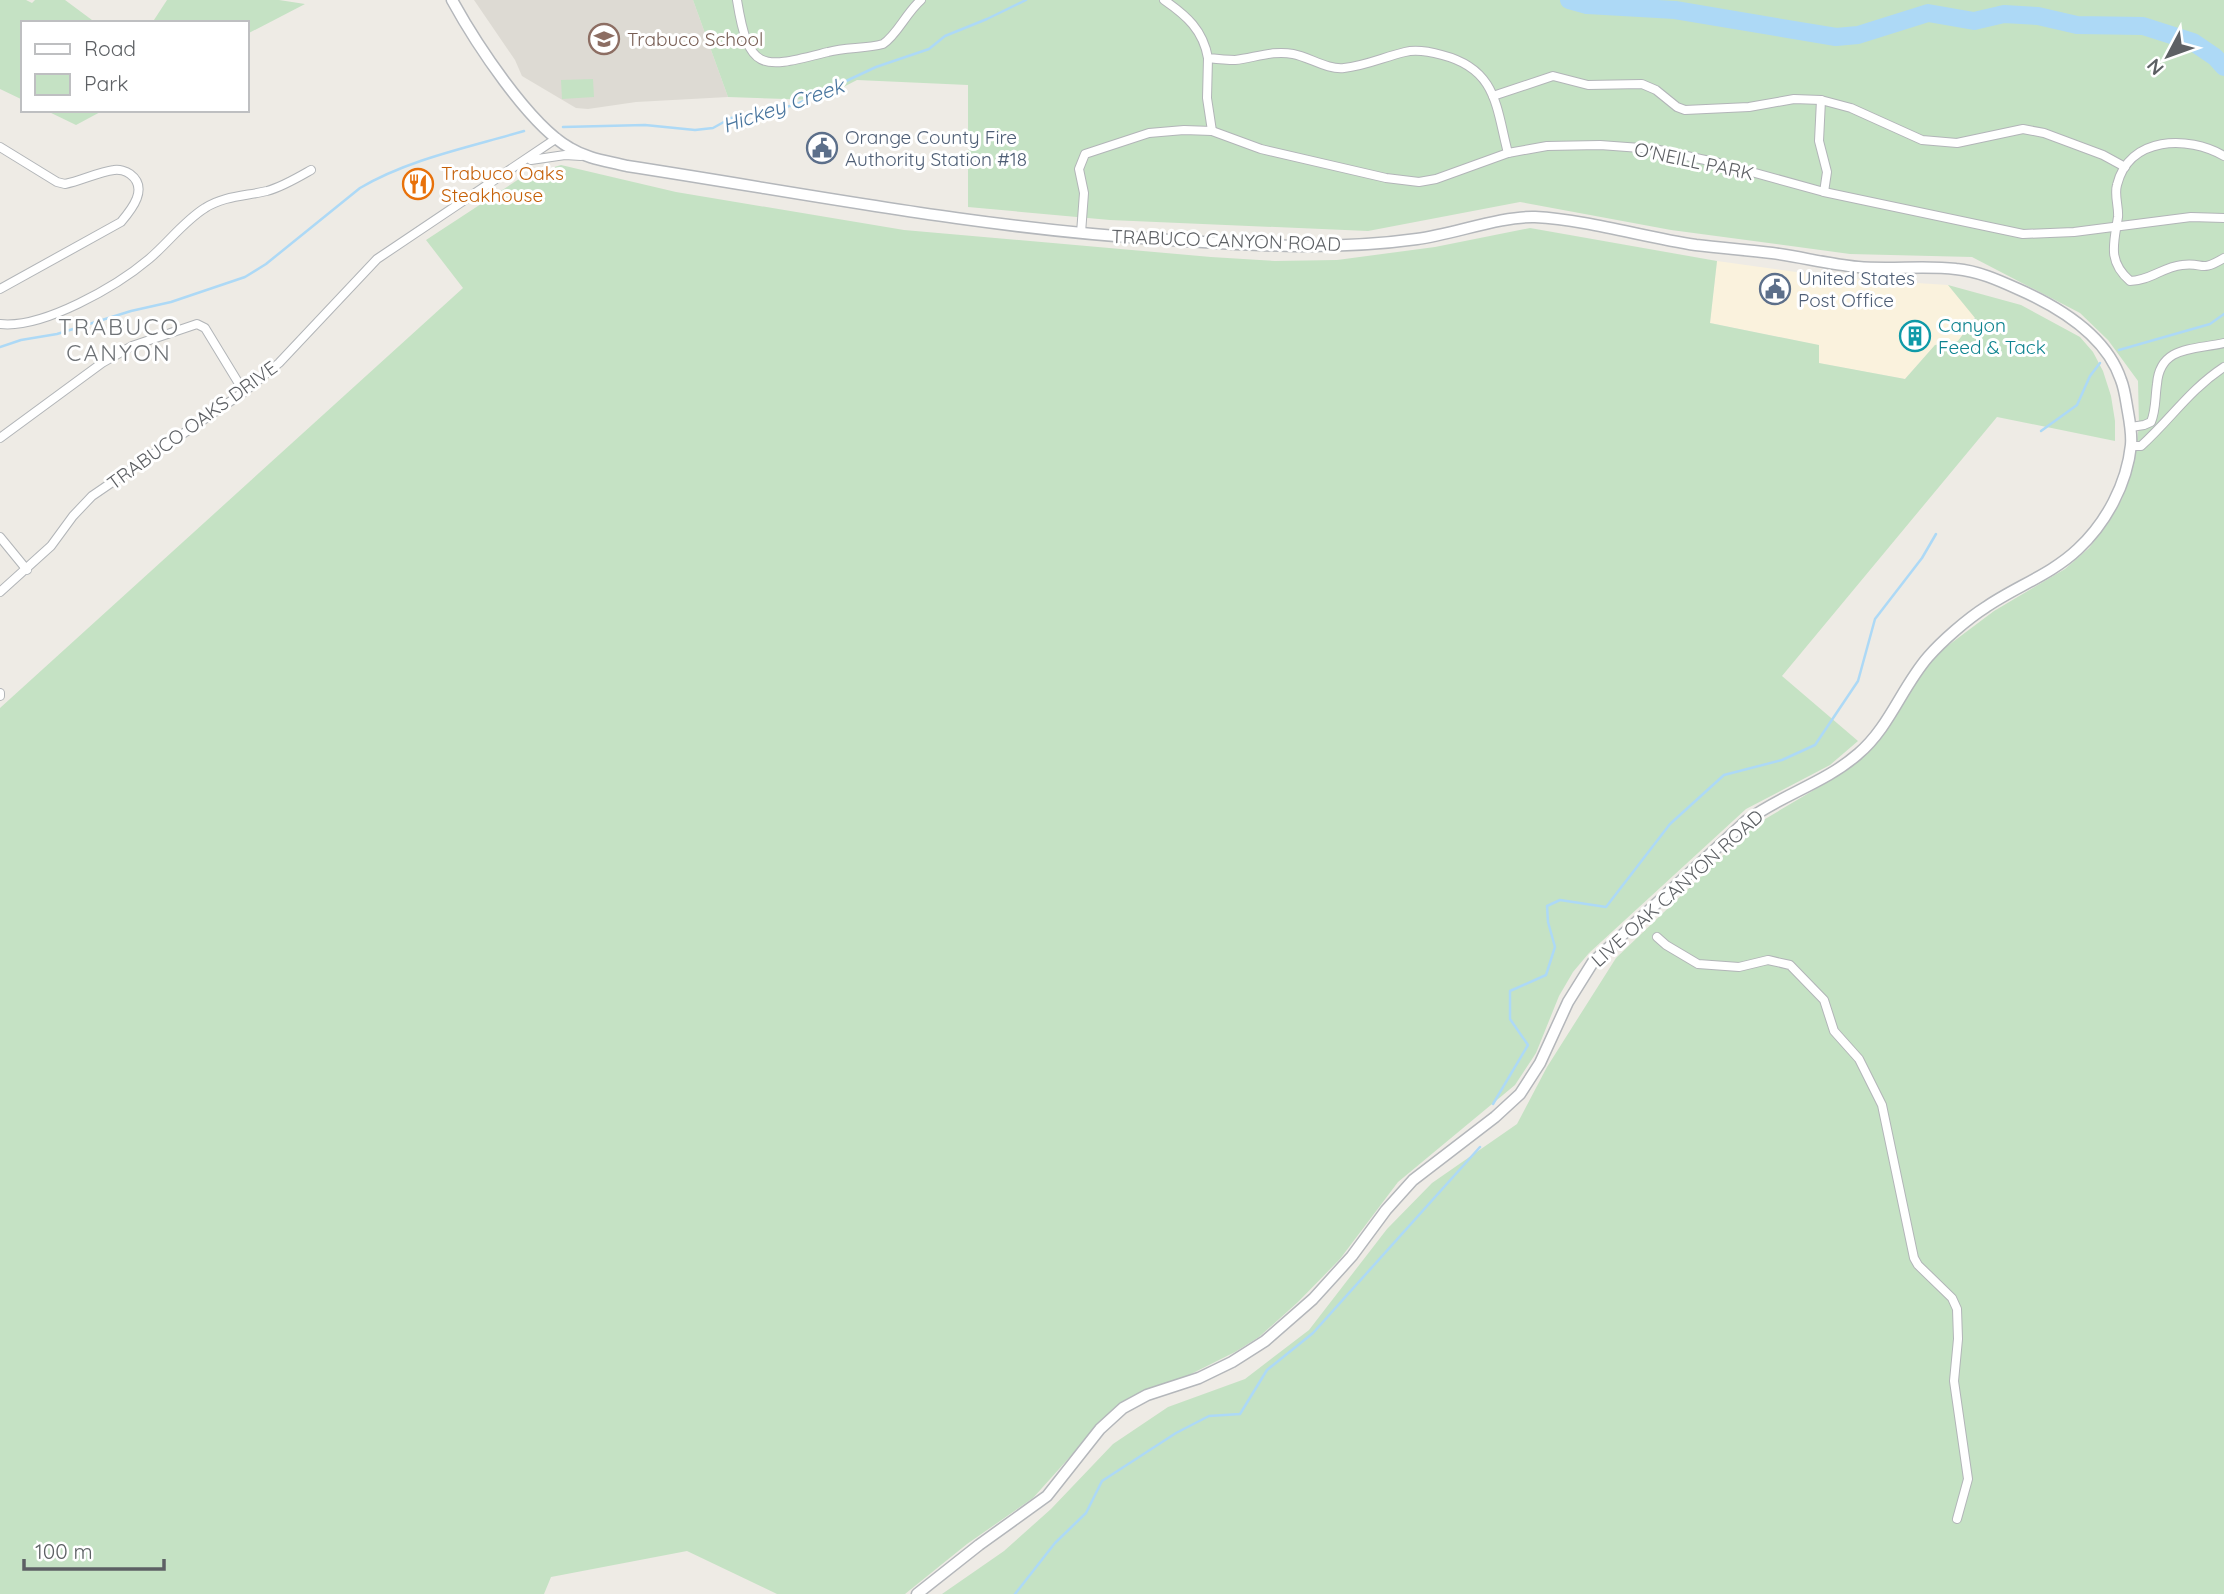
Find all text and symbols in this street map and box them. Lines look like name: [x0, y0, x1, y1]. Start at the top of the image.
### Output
legend: [21, 21, 248, 112]
north arrow: [2133, 21, 2203, 91]
school or university icon: Trabuco School: [587, 22, 621, 56]
place label: Trabuco School: [627, 27, 763, 51]
text: Road: [84, 35, 136, 61]
text: N: [2142, 54, 2169, 80]
text: Park: [84, 70, 128, 96]
water label: Hickey Creek: [719, 71, 849, 138]
place label: Orange County Fire Authority Station #18: [845, 125, 1027, 171]
public building icon: Orange County Fire Authority Station #18: [805, 131, 839, 165]
street label: O'NEILL PARK: [1632, 137, 1756, 185]
place label: Trabuco Oaks Steakhouse: [441, 161, 564, 207]
restaurant icon: Trabuco Oaks Steakhouse: [401, 167, 435, 201]
street label: TRABUCO CANYON ROAD: [1111, 224, 1341, 256]
place label: United States Post Office: [1798, 266, 1915, 312]
public building icon: United States Post Office: [1758, 272, 1792, 306]
district label: TRABUCO CANYON: [58, 312, 180, 367]
place label: Canyon Feed & Tack: [1938, 313, 2046, 359]
building icon: Canyon Feed & Tack: [1898, 319, 1932, 353]
street label: TRABUCO OAKS DRIVE: [102, 355, 282, 495]
street label: LIVE OAK CANYON ROAD: [1586, 804, 1768, 972]
scale bar: [24, 1528, 164, 1572]
text: 100 m: [35, 1538, 93, 1564]

